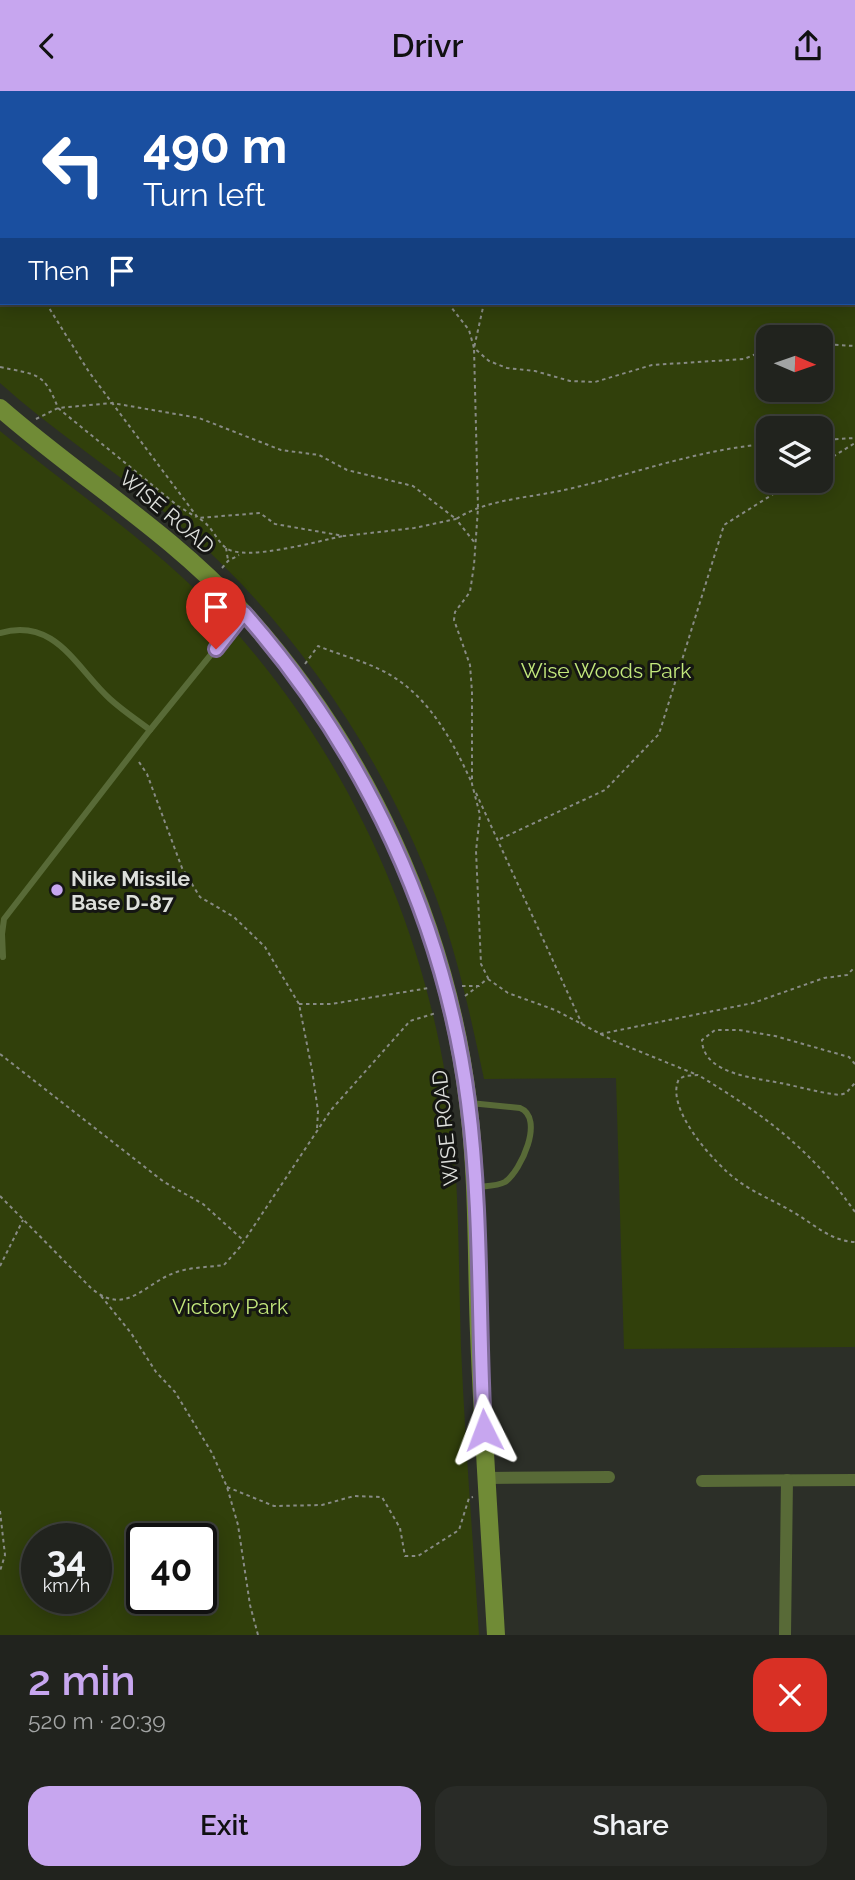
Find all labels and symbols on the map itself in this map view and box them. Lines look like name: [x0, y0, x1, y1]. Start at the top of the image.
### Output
north arrow: [756, 325, 833, 403]
street label: WISE ROAD: [114, 465, 220, 559]
pin: [186, 577, 246, 649]
park label: Wise Woods Park: [521, 658, 691, 683]
place label: Nike Missile Base D-87: [71, 866, 190, 915]
marker: Nike Missile Base D-87: [49, 882, 65, 898]
street label: WISE ROAD: [426, 1069, 464, 1187]
park label: Victory Park: [172, 1294, 288, 1319]
position arrow: [447, 1393, 521, 1467]
speed limit sign: 40: [126, 1523, 217, 1614]

